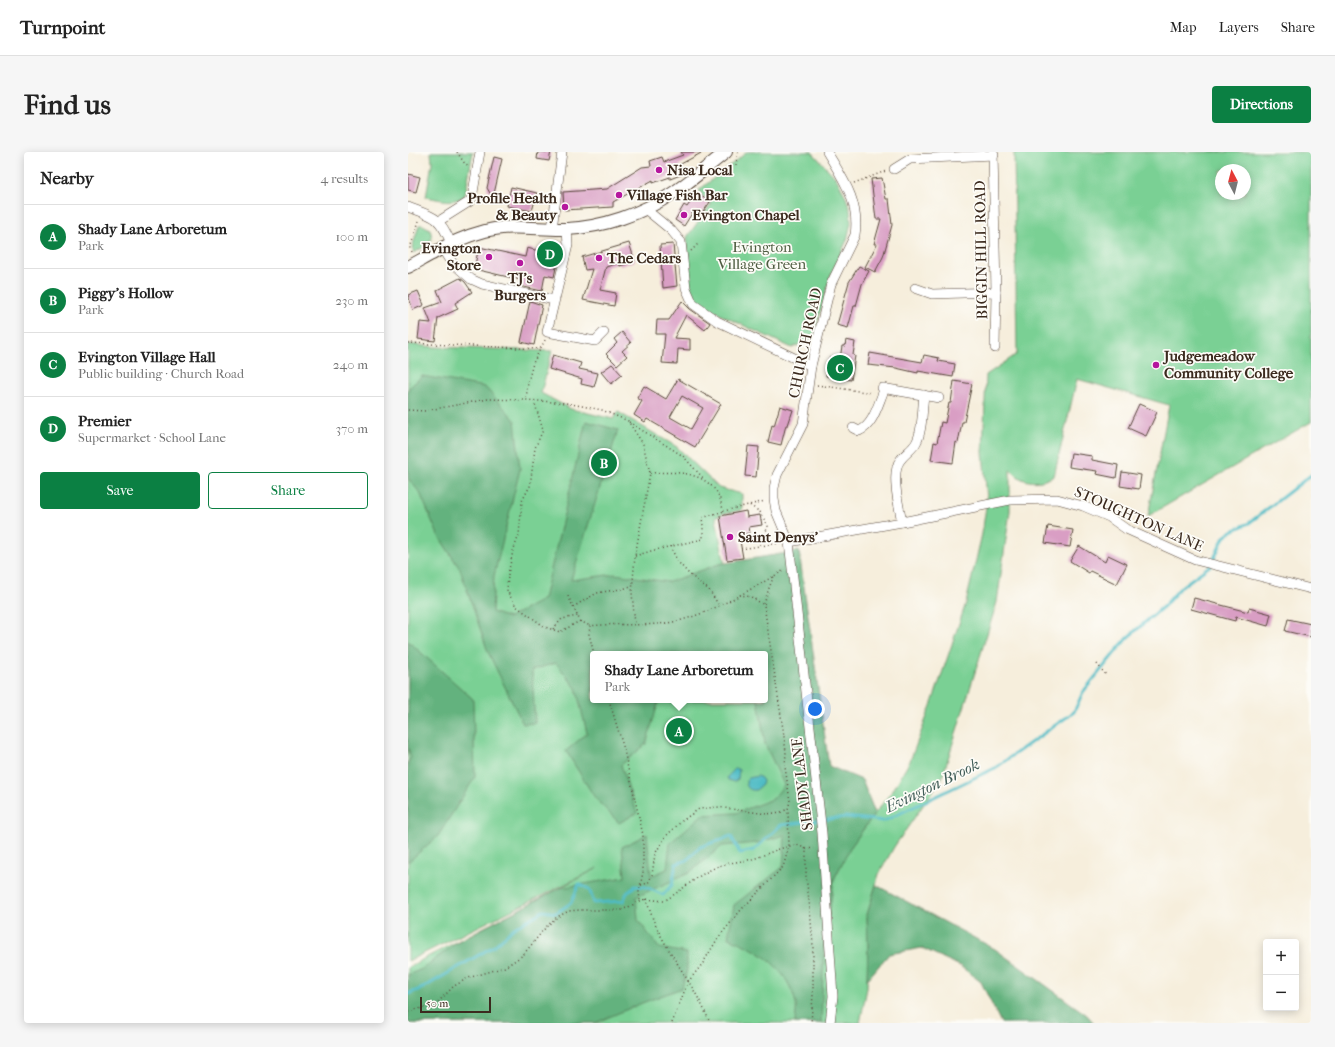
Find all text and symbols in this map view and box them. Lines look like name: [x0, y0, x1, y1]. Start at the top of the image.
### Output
text: Turnpoint: [20, 17, 105, 39]
text: Map: [1170, 19, 1197, 36]
text: Layers: [1219, 19, 1259, 36]
text: Share: [1281, 19, 1315, 36]
button: Directions: [1212, 86, 1311, 123]
text: Find us: [24, 88, 111, 121]
place label: Nisa Local: [667, 161, 734, 179]
north arrow: [1215, 164, 1251, 200]
marker: Nisa Local: [654, 165, 664, 175]
text: Nearby: [40, 168, 94, 188]
text: 4 results: [321, 171, 368, 186]
street label: BIGGIN HILL ROAD: [971, 180, 991, 320]
place label: Village Fish Bar: [626, 186, 728, 204]
place label: Profile Health & Beauty: [467, 189, 558, 224]
marker: Village Fish Bar: [614, 190, 624, 200]
marker: Profile Health & Beauty: [560, 202, 570, 212]
place label: Evington Chapel: [692, 206, 801, 224]
marker: Evington Chapel: [679, 210, 689, 220]
text: Shady Lane Arboretum: [78, 220, 227, 238]
text: A: [49, 229, 57, 244]
text: 100 m: [335, 229, 368, 244]
text: Park: [78, 238, 104, 253]
park label: Evington Village Green: [717, 238, 807, 273]
place label: Evington Store: [422, 239, 482, 274]
pin: D: [537, 239, 563, 269]
place label: The Cedars: [606, 249, 681, 267]
marker: Evington Store: [484, 252, 494, 262]
marker: The Cedars: [594, 253, 604, 263]
marker: TJ's Burgers: [515, 258, 525, 268]
place label: TJ's Burgers: [494, 269, 546, 304]
text: Piggy's Hollow: [78, 284, 174, 302]
street label: CHURCH ROAD: [785, 286, 825, 400]
text: B: [49, 293, 57, 308]
text: 230 m: [335, 293, 368, 308]
text: Park: [78, 302, 104, 317]
place label: Judgemeadow Community College: [1162, 347, 1294, 382]
text: Evington Village Hall: [78, 348, 216, 366]
pin: C: [827, 353, 853, 383]
text: C: [49, 357, 57, 372]
text: 240 m: [333, 357, 368, 372]
marker: Judgemeadow Community College: [1151, 360, 1161, 370]
text: Public building · Church Road: [78, 366, 244, 381]
text: Premier: [78, 412, 131, 430]
text: D: [48, 421, 58, 436]
text: 370 m: [336, 421, 368, 436]
text: Supermarket · School Lane: [78, 430, 226, 445]
pin: B: [591, 448, 617, 478]
button: Save: [40, 472, 200, 509]
button: Share: [208, 472, 368, 509]
street label: STOUGHTON LANE: [1072, 482, 1206, 556]
place label: Saint Denys': [738, 528, 819, 546]
marker: Saint Denys': [725, 532, 735, 542]
popup: [590, 651, 768, 703]
text: Shady Lane Arboretum: [604, 661, 754, 679]
text: Park: [604, 679, 630, 694]
your location: [805, 699, 825, 719]
pin: A: [666, 716, 692, 746]
street label: SHADY LANE: [787, 737, 817, 831]
water label: Evington Brook: [881, 754, 982, 817]
map controls: [1263, 939, 1299, 1011]
button: +: [1263, 939, 1299, 975]
button: −: [1263, 975, 1299, 1011]
scale bar: [420, 995, 491, 1014]
text: 50 m: [426, 997, 448, 1010]

